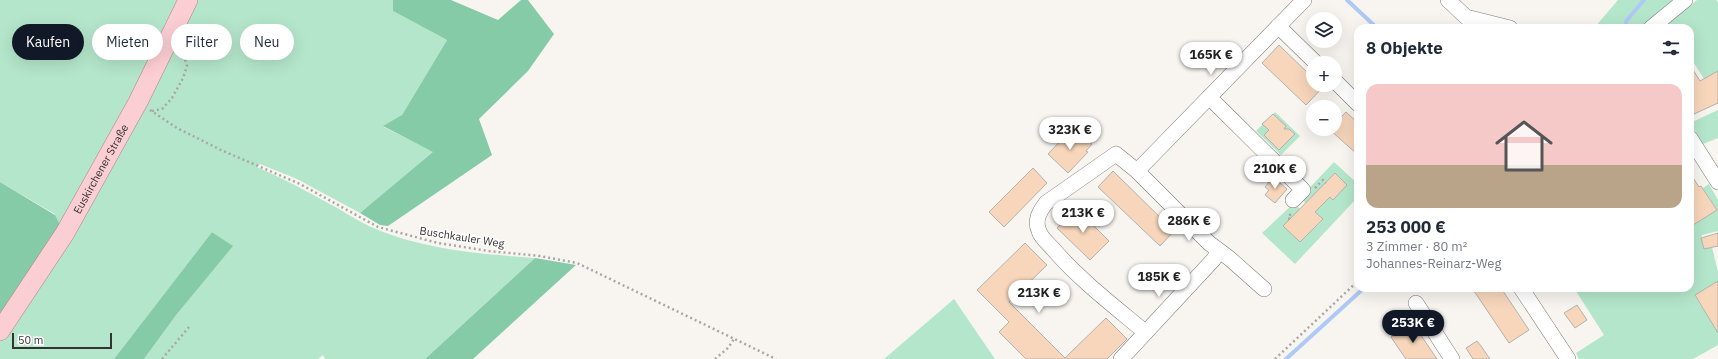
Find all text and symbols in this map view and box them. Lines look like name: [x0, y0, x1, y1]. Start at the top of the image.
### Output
map controls: [1306, 12, 1342, 136]
button: layers: [1306, 12, 1342, 48]
chip: Kaufen: [12, 24, 84, 60]
chip: Mieten: [92, 24, 163, 60]
chip: Filter: [171, 24, 232, 60]
chip: Neu: [240, 24, 294, 60]
text: 8 Objekte: [1366, 37, 1443, 59]
icon: filters: [1660, 37, 1682, 59]
pin: 165K €: [1178, 42, 1244, 76]
text: 165K €: [1189, 46, 1233, 63]
button: +: [1306, 56, 1342, 92]
button: −: [1306, 100, 1342, 136]
icon: home: [1488, 110, 1560, 182]
pin: 323K €: [1037, 117, 1103, 151]
text: 323K €: [1048, 121, 1092, 138]
street label: Euskirchener Straße: [70, 122, 131, 216]
pin: 210K €: [1242, 156, 1308, 190]
text: 210K €: [1253, 160, 1297, 177]
pin: 213K €: [1050, 200, 1116, 234]
text: 213K €: [1061, 204, 1105, 221]
pin: 286K €: [1156, 208, 1222, 242]
text: 286K €: [1167, 212, 1211, 229]
text: 253 000 €: [1366, 216, 1446, 238]
street label: Buschkauler Weg: [419, 223, 506, 251]
text: 3 Zimmer · 80 m²: [1366, 238, 1467, 255]
text: Johannes-Reinarz-Weg: [1366, 255, 1501, 272]
pin: 185K €: [1126, 264, 1192, 298]
text: 185K €: [1137, 268, 1181, 285]
pin: 213K €: [1006, 280, 1072, 314]
text: 213K €: [1017, 284, 1061, 301]
pin: 253K €: [1380, 310, 1446, 344]
text: 253K €: [1391, 314, 1435, 331]
scale bar: [12, 331, 112, 350]
text: 50 m: [18, 333, 43, 347]

